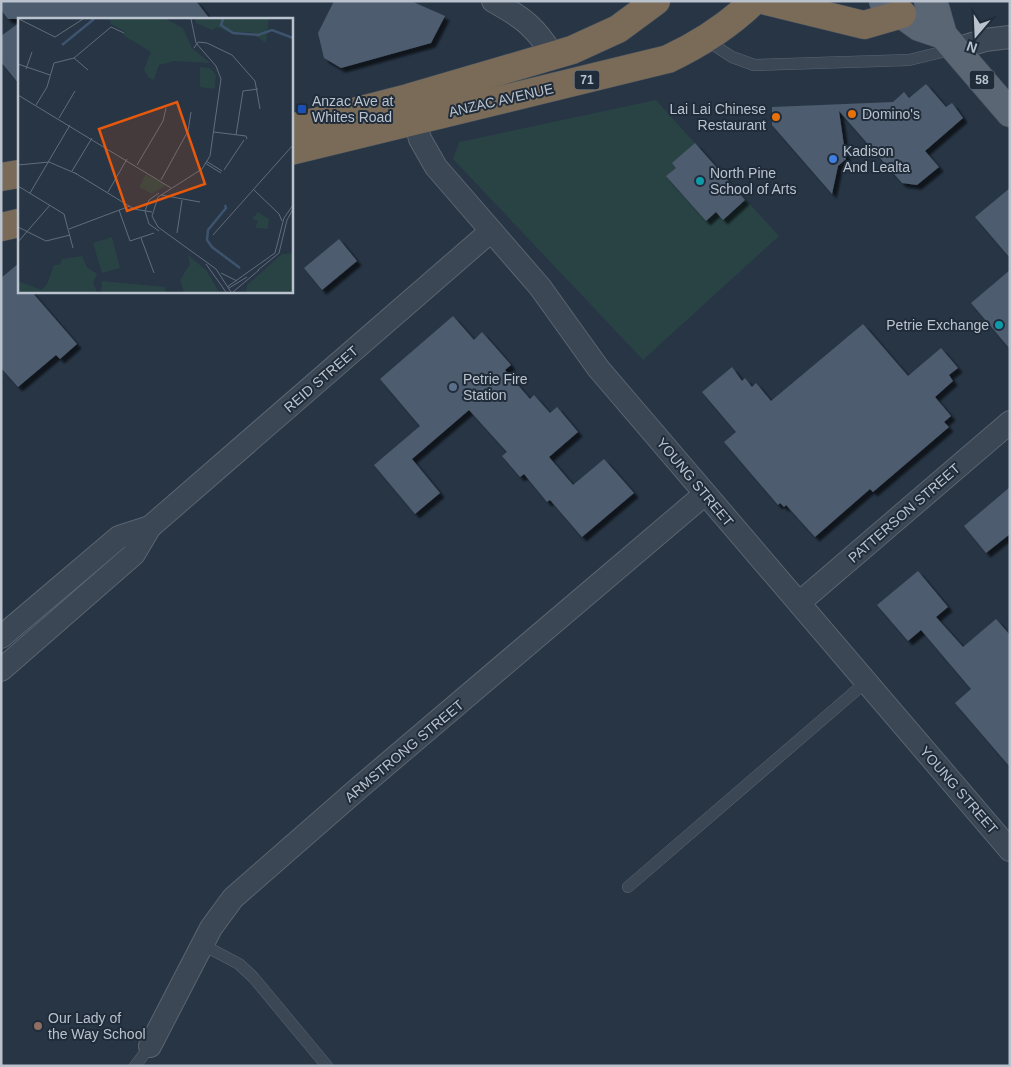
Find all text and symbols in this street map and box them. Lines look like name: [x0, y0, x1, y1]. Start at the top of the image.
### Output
north arrow: [951, 10, 1001, 60]
inset map: [18, 18, 292, 292]
text: N: [964, 38, 979, 57]
road number: 71: [574, 70, 600, 90]
road number: 58: [970, 70, 994, 90]
street label: ANZAC AVENUE: [447, 80, 555, 120]
place label: Anzac Ave at Whites Road: [312, 93, 394, 125]
place label: Lai Lai Chinese Restaurant: [669, 101, 766, 133]
marker: Anzac Ave at Whites Road: [296, 103, 308, 115]
place label: Domino's: [862, 106, 920, 122]
marker: Domino's: [846, 108, 858, 120]
marker: Lai Lai Chinese Restaurant: [770, 111, 782, 123]
place label: Kadison And Lealta: [843, 143, 910, 175]
marker: Kadison And Lealta: [827, 153, 839, 165]
place label: North Pine School of Arts: [710, 165, 796, 197]
marker: North Pine School of Arts: [694, 175, 706, 187]
place label: Petrie Exchange: [886, 317, 989, 333]
marker: Petrie Exchange: [993, 319, 1005, 331]
street label: REID STREET: [281, 342, 362, 415]
place label: Petrie Fire Station: [463, 371, 528, 403]
marker: Petrie Fire Station: [447, 381, 459, 393]
street label: YOUNG STREET: [653, 435, 737, 530]
street label: PATTERSON STREET: [845, 460, 963, 566]
street label: ARMSTRONG STREET: [341, 696, 467, 805]
street label: YOUNG STREET: [917, 743, 1002, 837]
place label: Our Lady of the Way School: [48, 1010, 146, 1042]
marker: Our Lady of the Way School: [32, 1020, 44, 1032]

